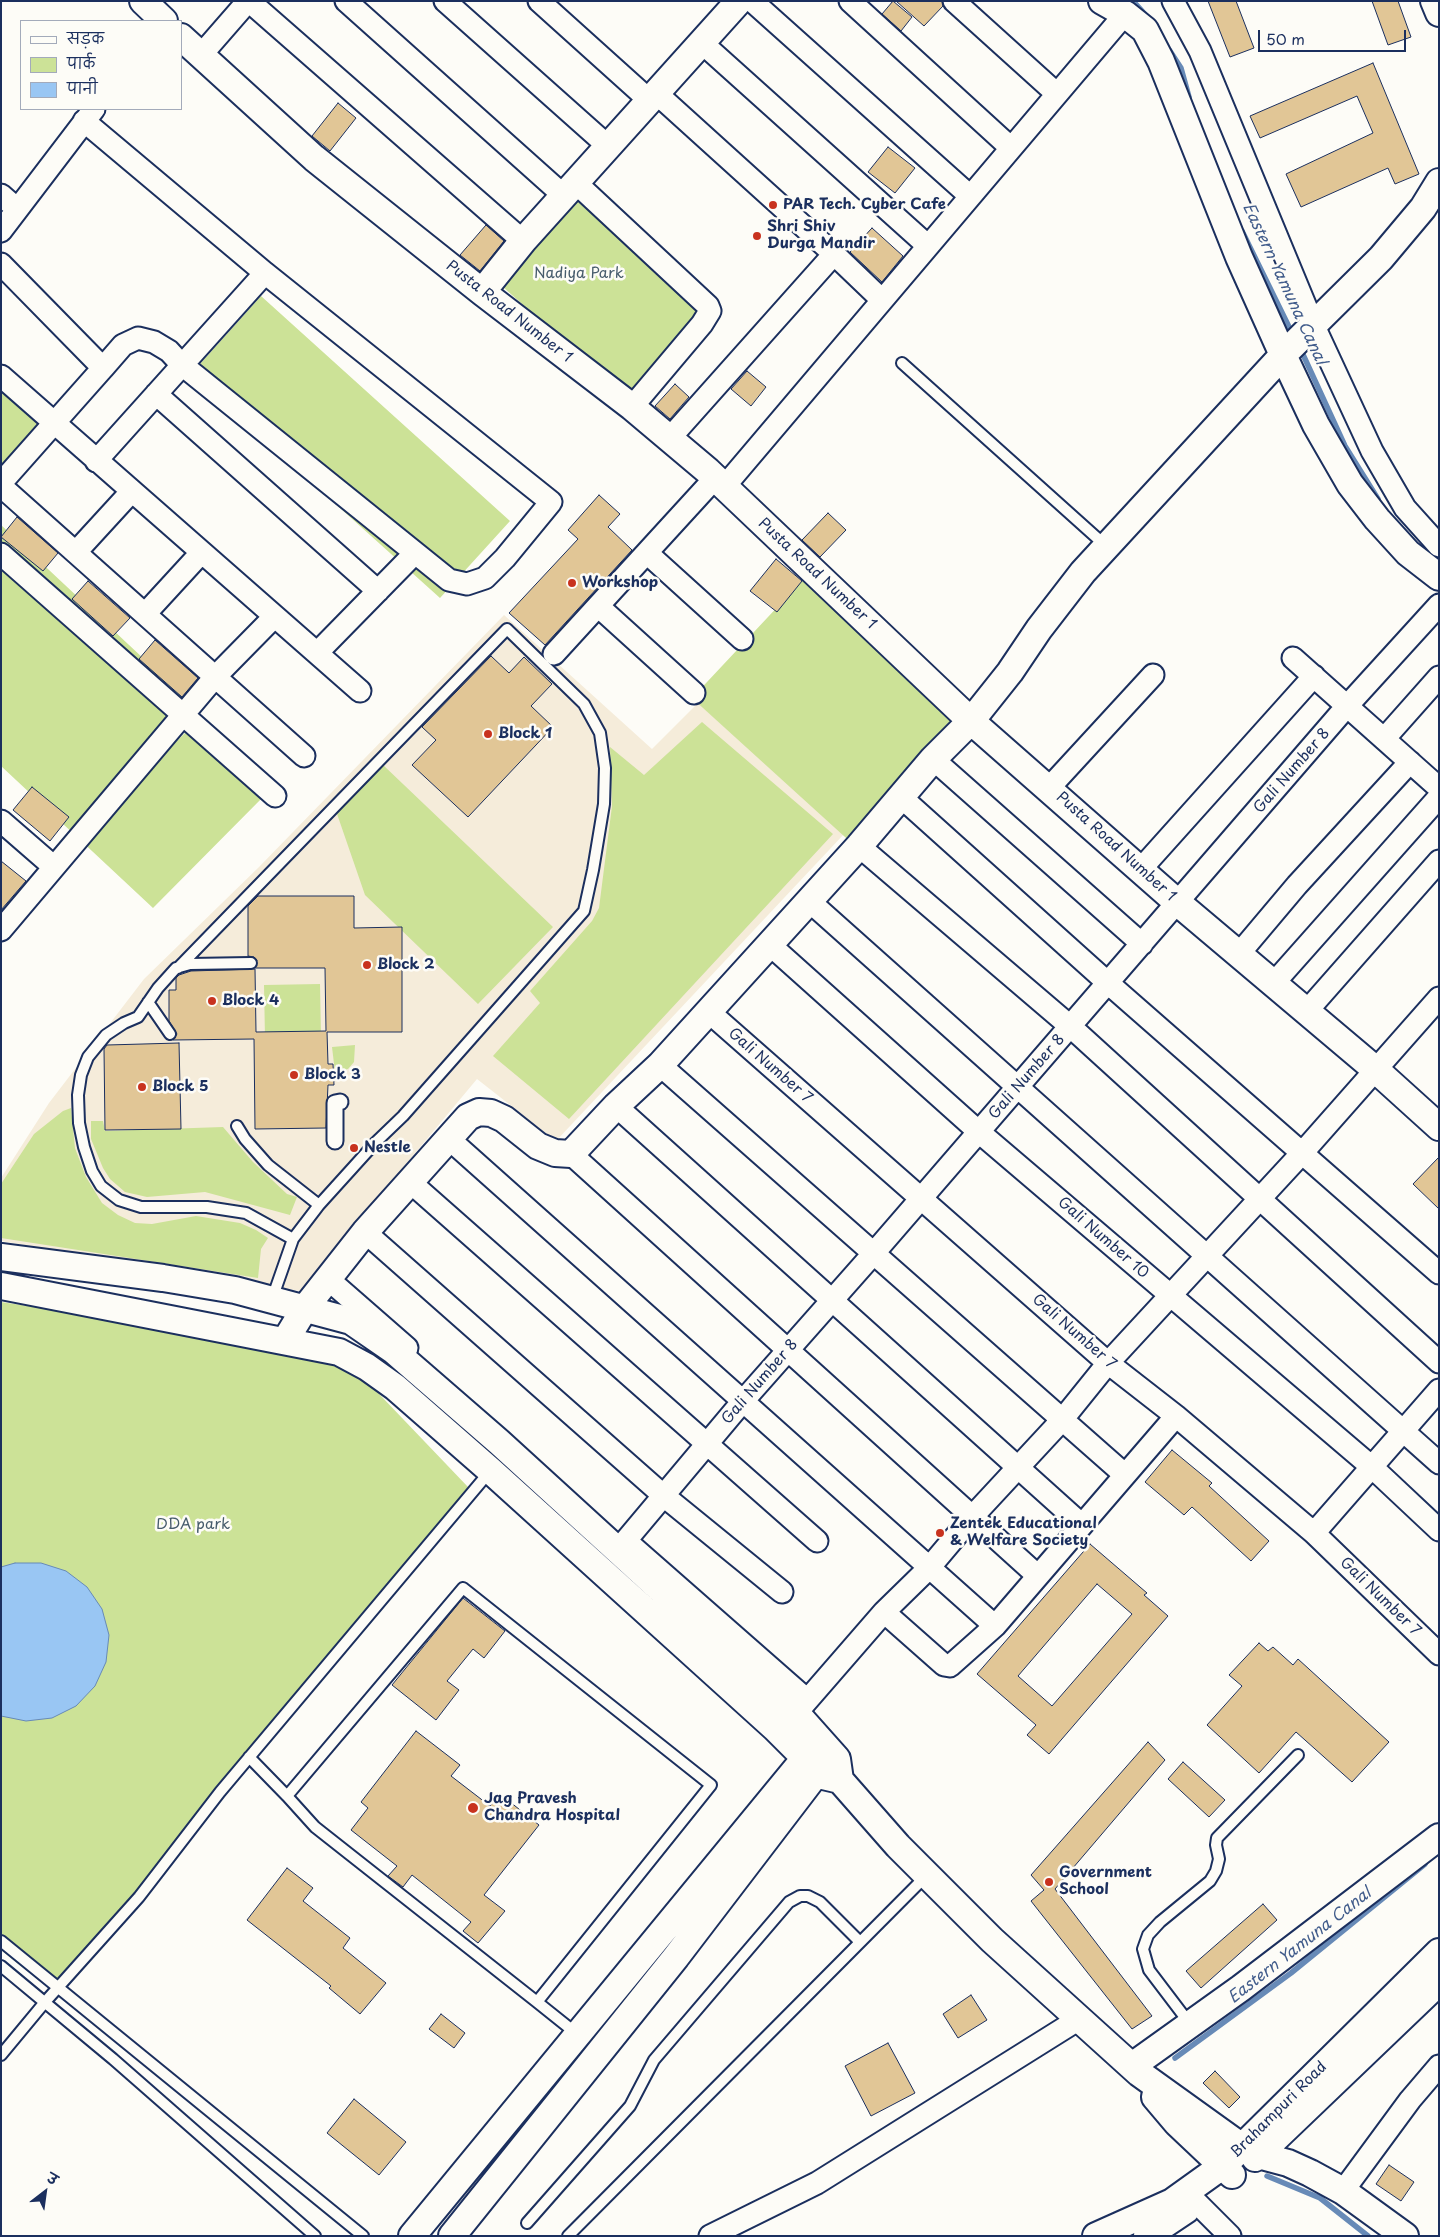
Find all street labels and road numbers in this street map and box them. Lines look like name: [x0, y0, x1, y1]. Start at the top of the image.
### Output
street label: Pusta Road Number 1: [442, 257, 576, 367]
street label: Pusta Road Number 1: [754, 515, 880, 633]
street label: Gali Number 8: [1250, 725, 1334, 817]
street label: Pusta Road Number 1: [1052, 788, 1180, 906]
street label: Gali Number 7: [724, 1025, 816, 1107]
street label: Gali Number 8: [985, 1031, 1069, 1123]
street label: Gali Number 10: [1054, 1194, 1152, 1282]
street label: Gali Number 7: [1028, 1291, 1120, 1373]
street label: Gali Number 8: [718, 1336, 802, 1428]
street label: Gali Number 7: [1336, 1554, 1424, 1640]
street label: Brahampuri Road: [1227, 2058, 1331, 2162]

